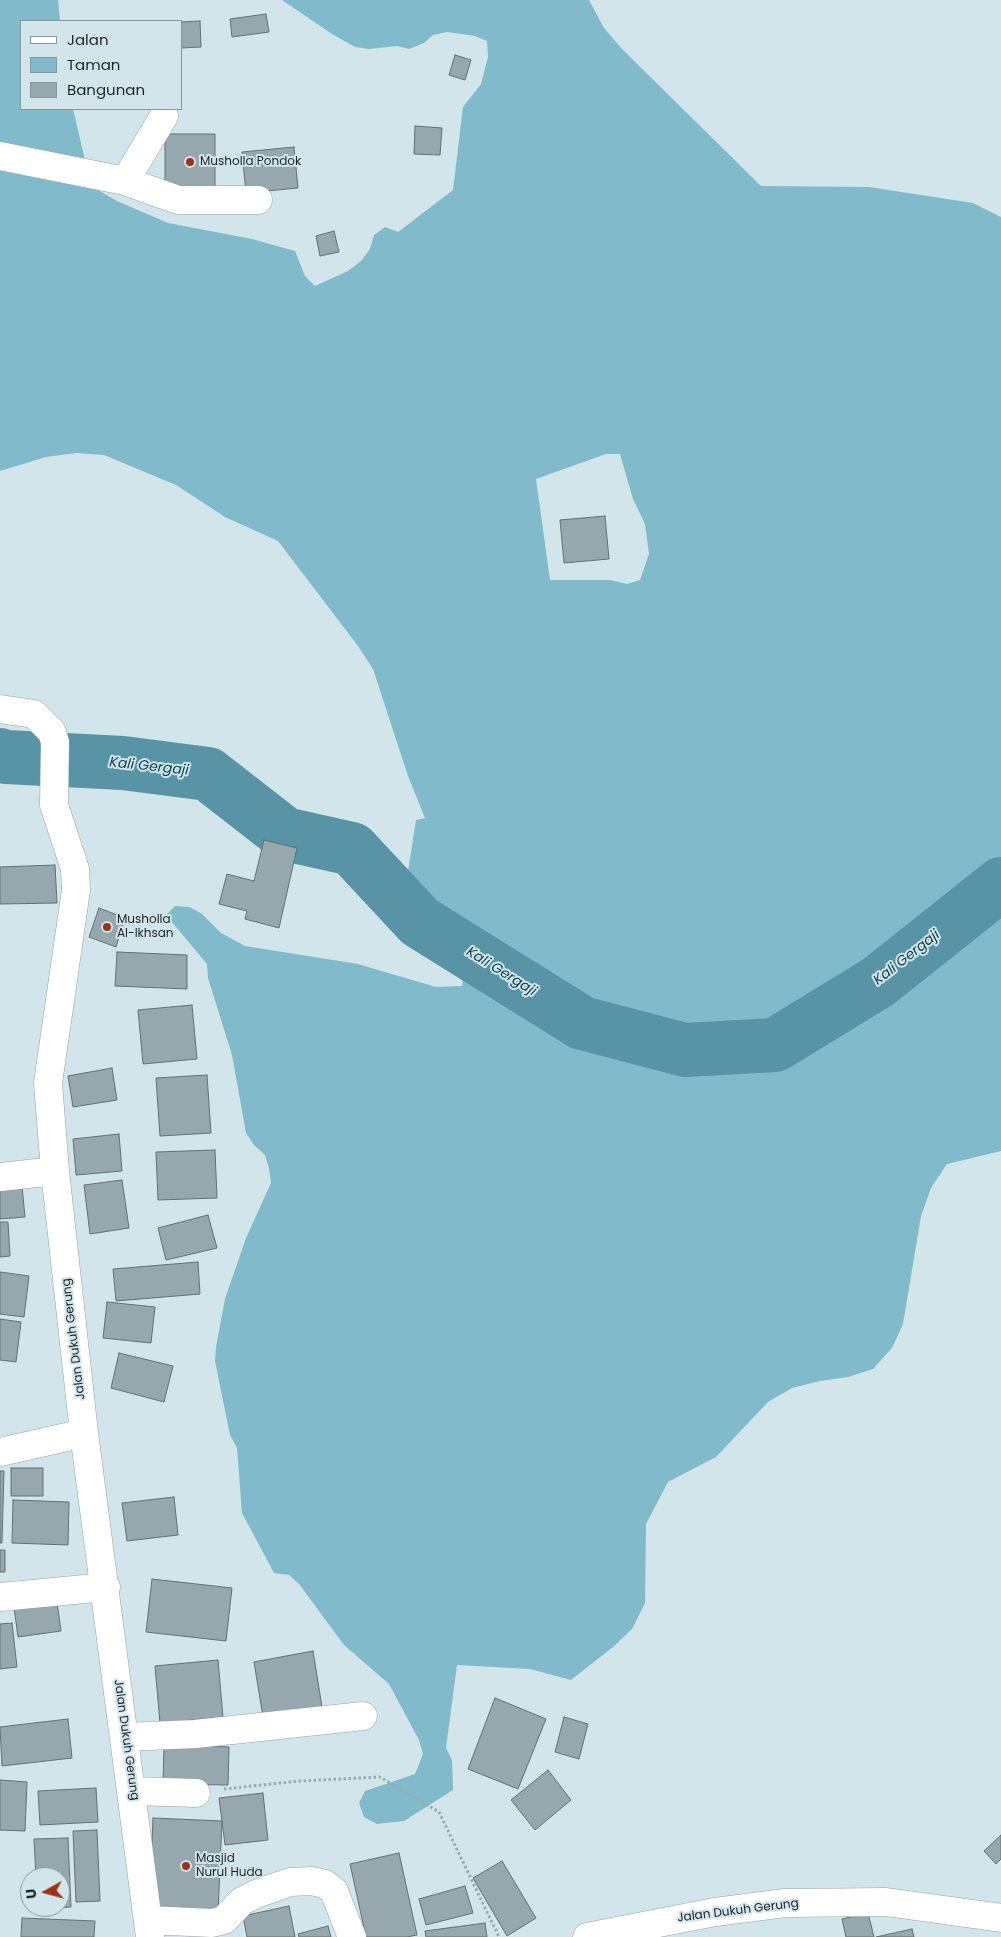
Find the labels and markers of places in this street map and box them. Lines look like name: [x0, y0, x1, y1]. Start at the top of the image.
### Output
place label: Musholla Pondok: [200, 155, 301, 169]
marker: Musholla Pondok: [184, 156, 196, 168]
place label: Musholla Al-Ikhsan: [117, 913, 174, 941]
marker: Musholla Al-Ikhsan: [101, 921, 113, 933]
place label: Masjid Nurul Huda: [196, 1852, 263, 1880]
marker: Masjid Nurul Huda: [180, 1860, 192, 1872]

